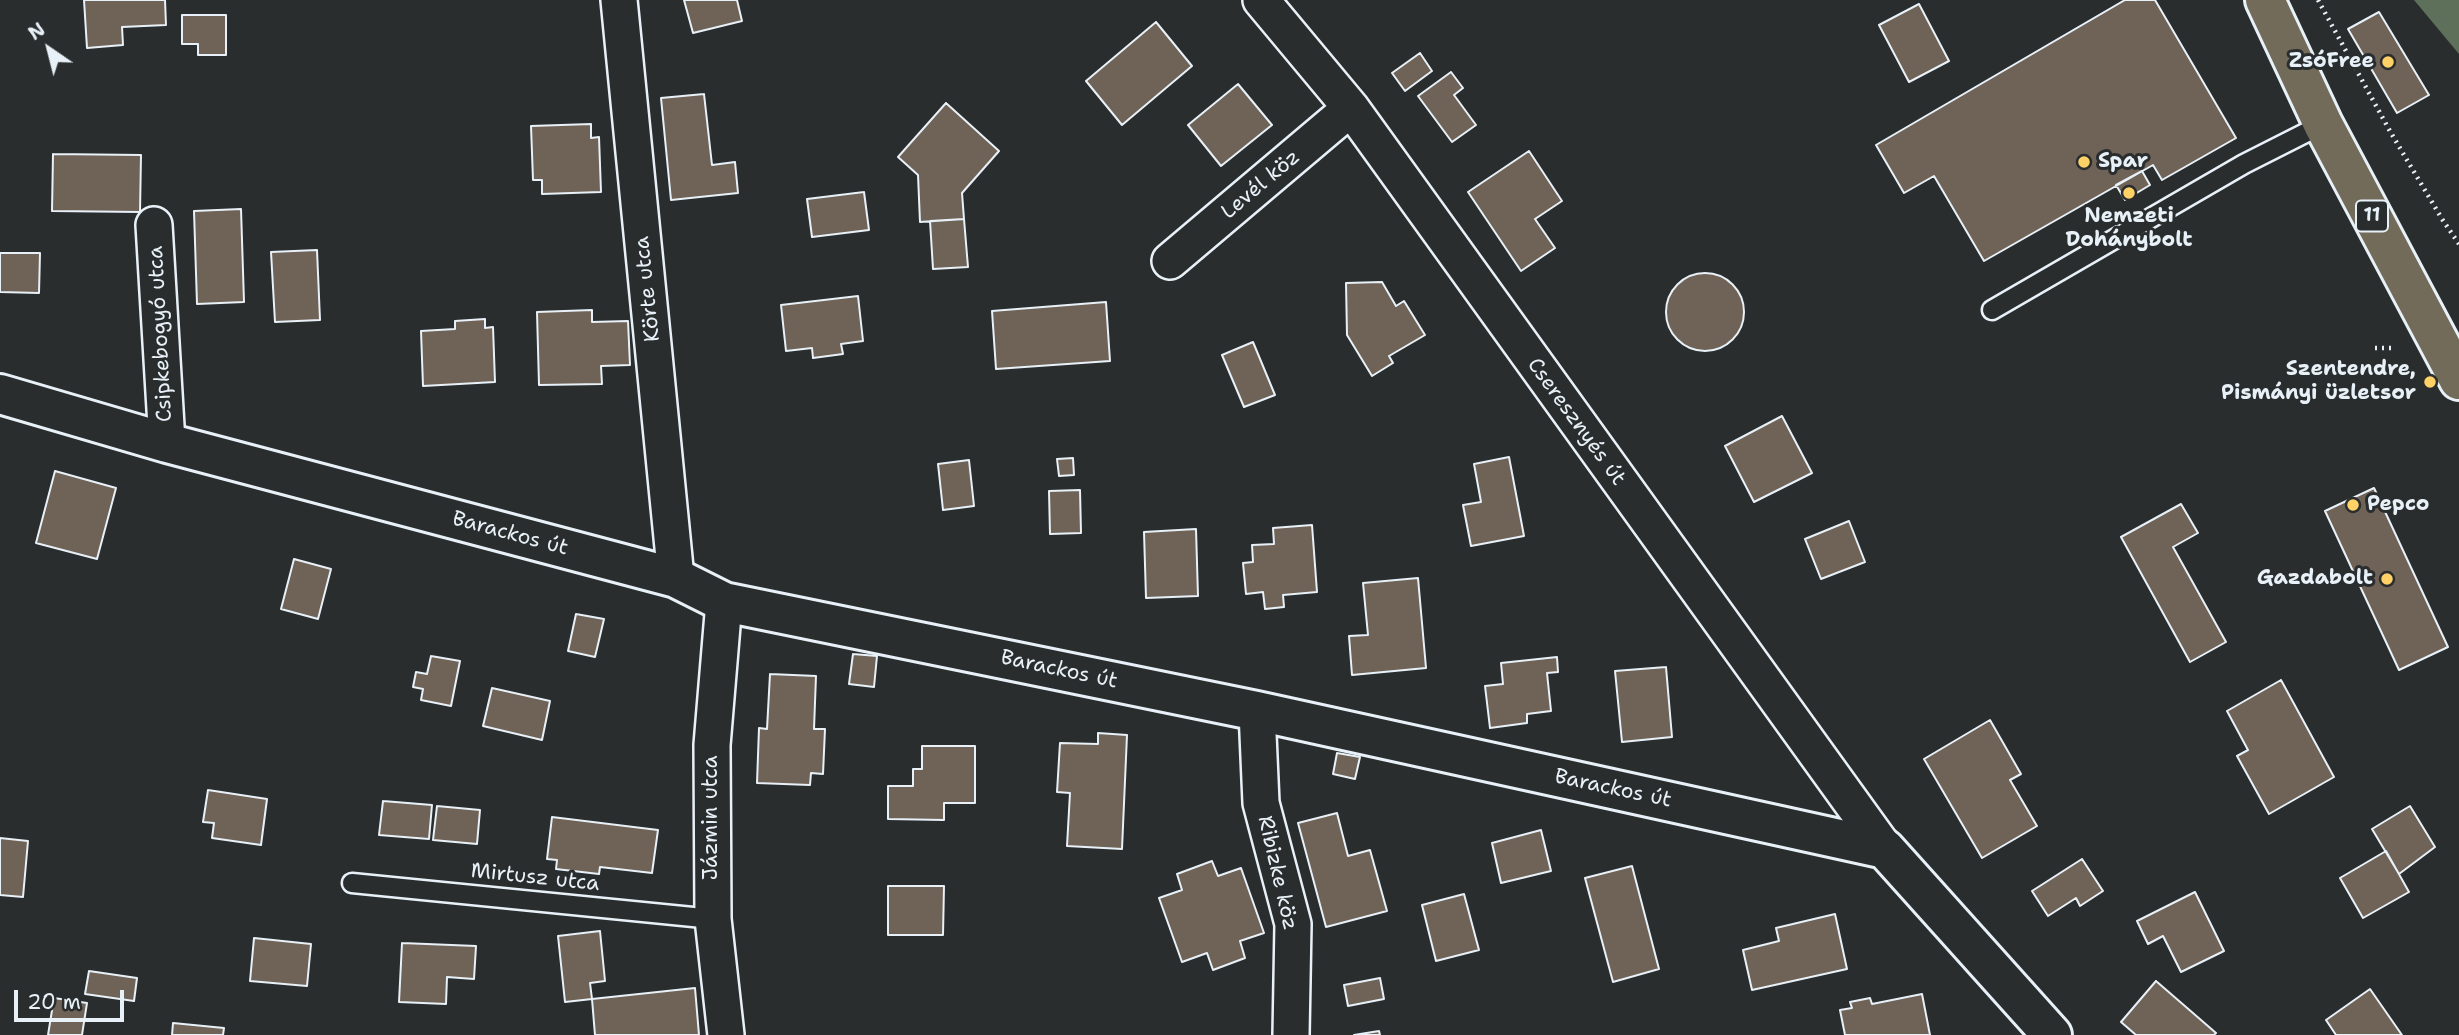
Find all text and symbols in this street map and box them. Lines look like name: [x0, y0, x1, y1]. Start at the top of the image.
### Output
north arrow: [14, 14, 84, 84]
text: N: [23, 17, 50, 46]
place label: ZsóFree: [2289, 49, 2374, 75]
marker: ZsóFree: [2380, 54, 2396, 70]
street label: Levél köz: [1217, 145, 1305, 225]
place label: Spar: [2098, 149, 2148, 175]
marker: Spar: [2076, 154, 2092, 170]
marker: Nemzeti Dohánybolt: [2121, 185, 2137, 201]
road number: 11: [2356, 200, 2388, 232]
place label: Nemzeti Dohánybolt: [2066, 204, 2192, 254]
street label: Körte utca: [630, 235, 666, 343]
street label: Csipkebogyó utca: [144, 245, 178, 423]
street label: Cseresznyés út: [1521, 353, 1631, 491]
place label: Szentendre, Pismányi üzletsor: [2221, 357, 2416, 407]
marker: Szentendre, Pismányi üzletsor: [2422, 374, 2438, 390]
place label: Pepco: [2367, 492, 2429, 518]
marker: Pepco: [2345, 497, 2361, 513]
street label: Barackos út: [449, 506, 571, 562]
place label: Gazdabolt: [2257, 566, 2373, 592]
marker: Gazdabolt: [2379, 571, 2395, 587]
street label: Barackos út: [998, 645, 1120, 695]
street label: Jázmin utca: [699, 756, 725, 880]
street label: Barackos út: [1552, 764, 1674, 814]
street label: Ribizke köz: [1252, 814, 1302, 932]
street label: Mirtusz utca: [469, 859, 601, 897]
scale bar: [18, 976, 128, 1020]
text: 20 m: [27, 988, 81, 1016]

